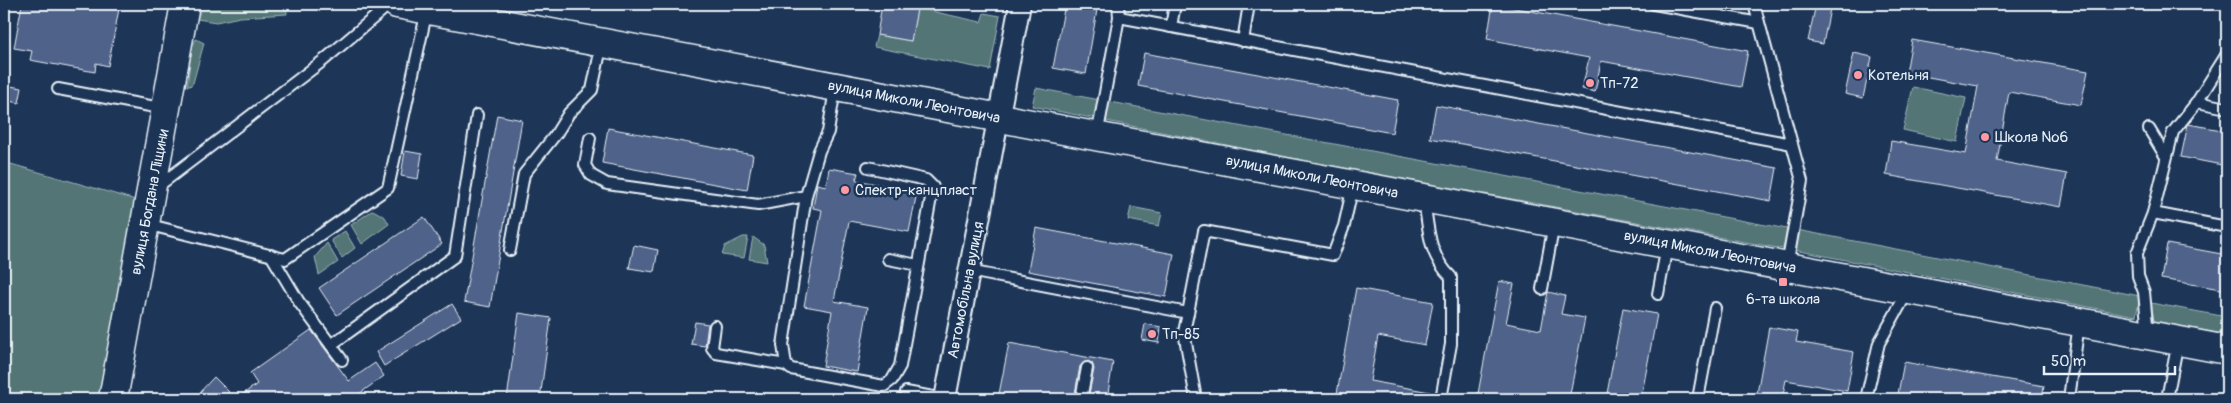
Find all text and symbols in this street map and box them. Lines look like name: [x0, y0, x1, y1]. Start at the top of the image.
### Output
place label: Котельня: [1868, 66, 1929, 85]
marker: Котельня: [1852, 69, 1864, 81]
place label: Тп-72: [1600, 74, 1639, 93]
street label: вулиця Миколи Леонтовича: [826, 76, 1002, 128]
marker: Тп-72: [1584, 77, 1596, 89]
street label: вулиця Богдана Ліщини: [127, 127, 174, 276]
place label: Школа №6: [1995, 128, 2068, 147]
marker: Школа №6: [1979, 131, 1991, 143]
street label: вулиця Миколи Леонтовича: [1224, 151, 1400, 203]
place label: Спектр-канцпласт: [855, 181, 977, 200]
marker: Спектр-канцпласт: [839, 184, 851, 196]
street label: Автомобільна вулиця: [943, 220, 989, 360]
street label: вулиця Миколи Леонтовича: [1622, 226, 1798, 278]
marker: 6-та школа: [1777, 276, 1789, 288]
place label: 6-та школа: [1746, 290, 1820, 309]
place label: Тп-85: [1162, 325, 1200, 344]
marker: Тп-85: [1146, 328, 1158, 340]
scale bar: [2044, 343, 2175, 375]
text: 50 m: [2051, 352, 2086, 371]

